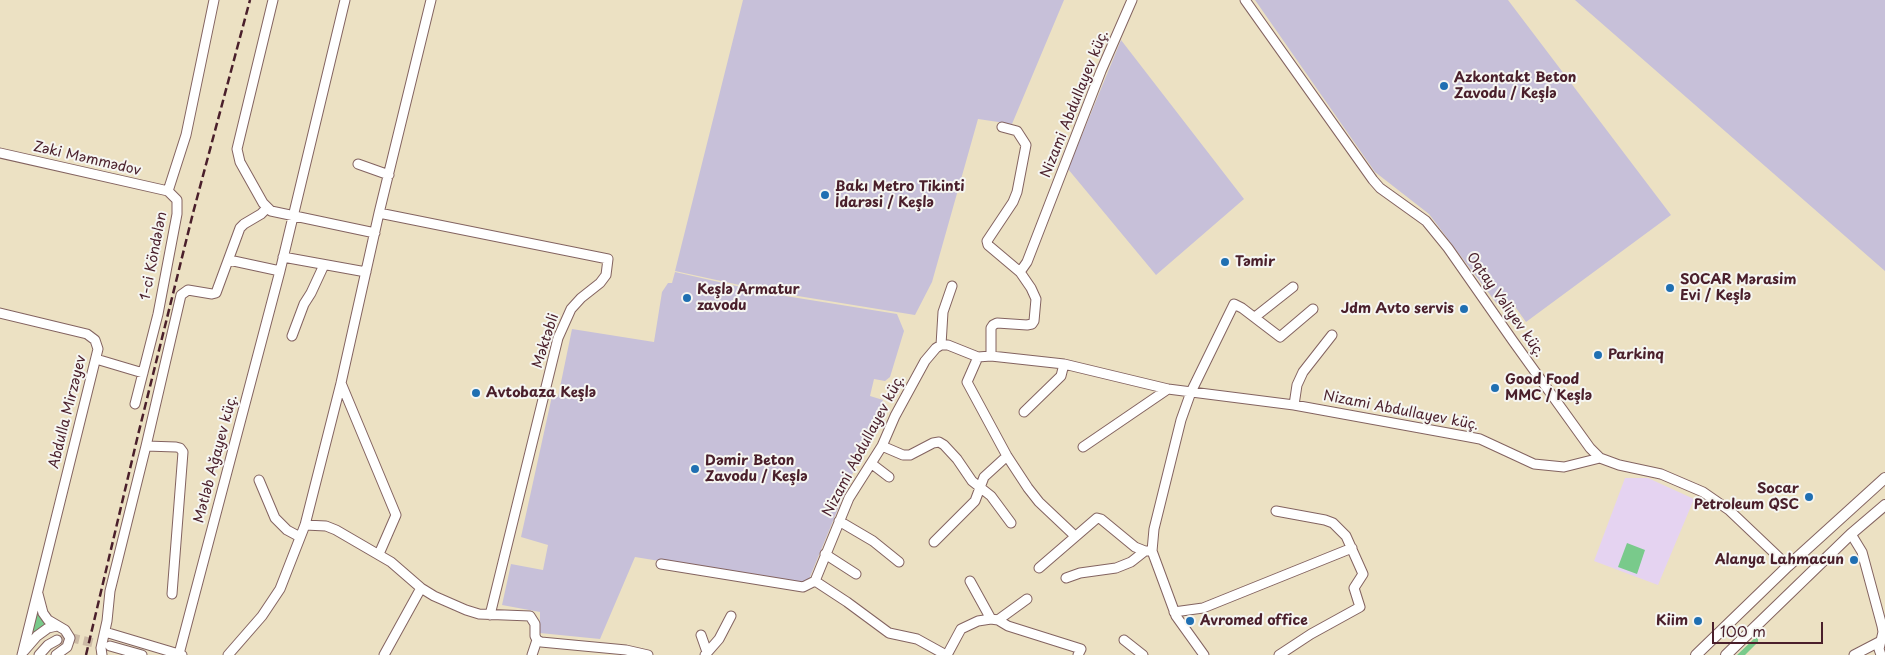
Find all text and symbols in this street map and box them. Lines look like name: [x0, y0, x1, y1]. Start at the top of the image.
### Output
street label: Nizami Abdullayev küç.: [1038, 28, 1112, 180]
place label: Azkontakt Beton Zavodu / Keşlə: [1454, 70, 1576, 102]
marker: Azkontakt Beton Zavodu / Keşlə: [1438, 80, 1450, 92]
street label: Zəki Məmmədov: [32, 138, 142, 180]
place label: Bakı Metro Tikinti İdarəsi / Keşlə: [835, 179, 965, 212]
marker: Bakı Metro Tikinti İdarəsi / Keşlə: [819, 189, 831, 201]
street label: 1-ci Köndələn: [137, 210, 171, 302]
street label: Oqtay Vəliyev küç.: [1463, 249, 1547, 361]
place label: Təmir: [1235, 254, 1275, 270]
marker: Təmir: [1219, 256, 1231, 268]
place label: SOCAR Mərasim Evi / Keşlə: [1680, 272, 1796, 304]
place label: Keşlə Armatur zavodu: [697, 282, 800, 314]
marker: SOCAR Mərasim Evi / Keşlə: [1664, 282, 1676, 294]
marker: Keşlə Armatur zavodu: [681, 292, 693, 304]
place label: Jdm Avto servis: [1341, 301, 1454, 317]
marker: Jdm Avto servis: [1458, 303, 1470, 315]
street label: Məktəbli: [529, 312, 563, 370]
place label: Parkinq: [1608, 347, 1664, 363]
marker: Parkinq: [1592, 349, 1604, 361]
street label: Abdulla Mirzəyev: [46, 354, 90, 470]
street label: Nizami Abdullayev küç.: [820, 372, 908, 520]
place label: Good Food MMC / Keşlə: [1505, 372, 1592, 404]
marker: Good Food MMC / Keşlə: [1489, 382, 1501, 394]
place label: Avtobaza Keşlə: [486, 385, 596, 401]
marker: Avtobaza Keşlə: [470, 387, 482, 399]
street label: Nizami Abdullayev küç.: [1322, 388, 1480, 434]
street label: Mətləb Ağayev küç.: [191, 393, 241, 525]
place label: Dəmir Beton Zavodu / Keşlə: [705, 453, 808, 486]
marker: Dəmir Beton Zavodu / Keşlə: [689, 463, 701, 475]
place label: Socar Petroleum QSC: [1694, 481, 1799, 514]
marker: Socar Petroleum QSC: [1803, 491, 1815, 503]
place label: Alanya Lahmacun: [1715, 552, 1844, 568]
marker: Alanya Lahmacun: [1848, 554, 1860, 566]
scale bar: [1715, 612, 1826, 644]
place label: Avromed office: [1200, 613, 1308, 629]
place label: Kiim: [1656, 613, 1688, 629]
marker: Avromed office: [1184, 615, 1196, 627]
marker: Kiim: [1692, 615, 1704, 627]
text: 100 m: [1720, 619, 1766, 642]

